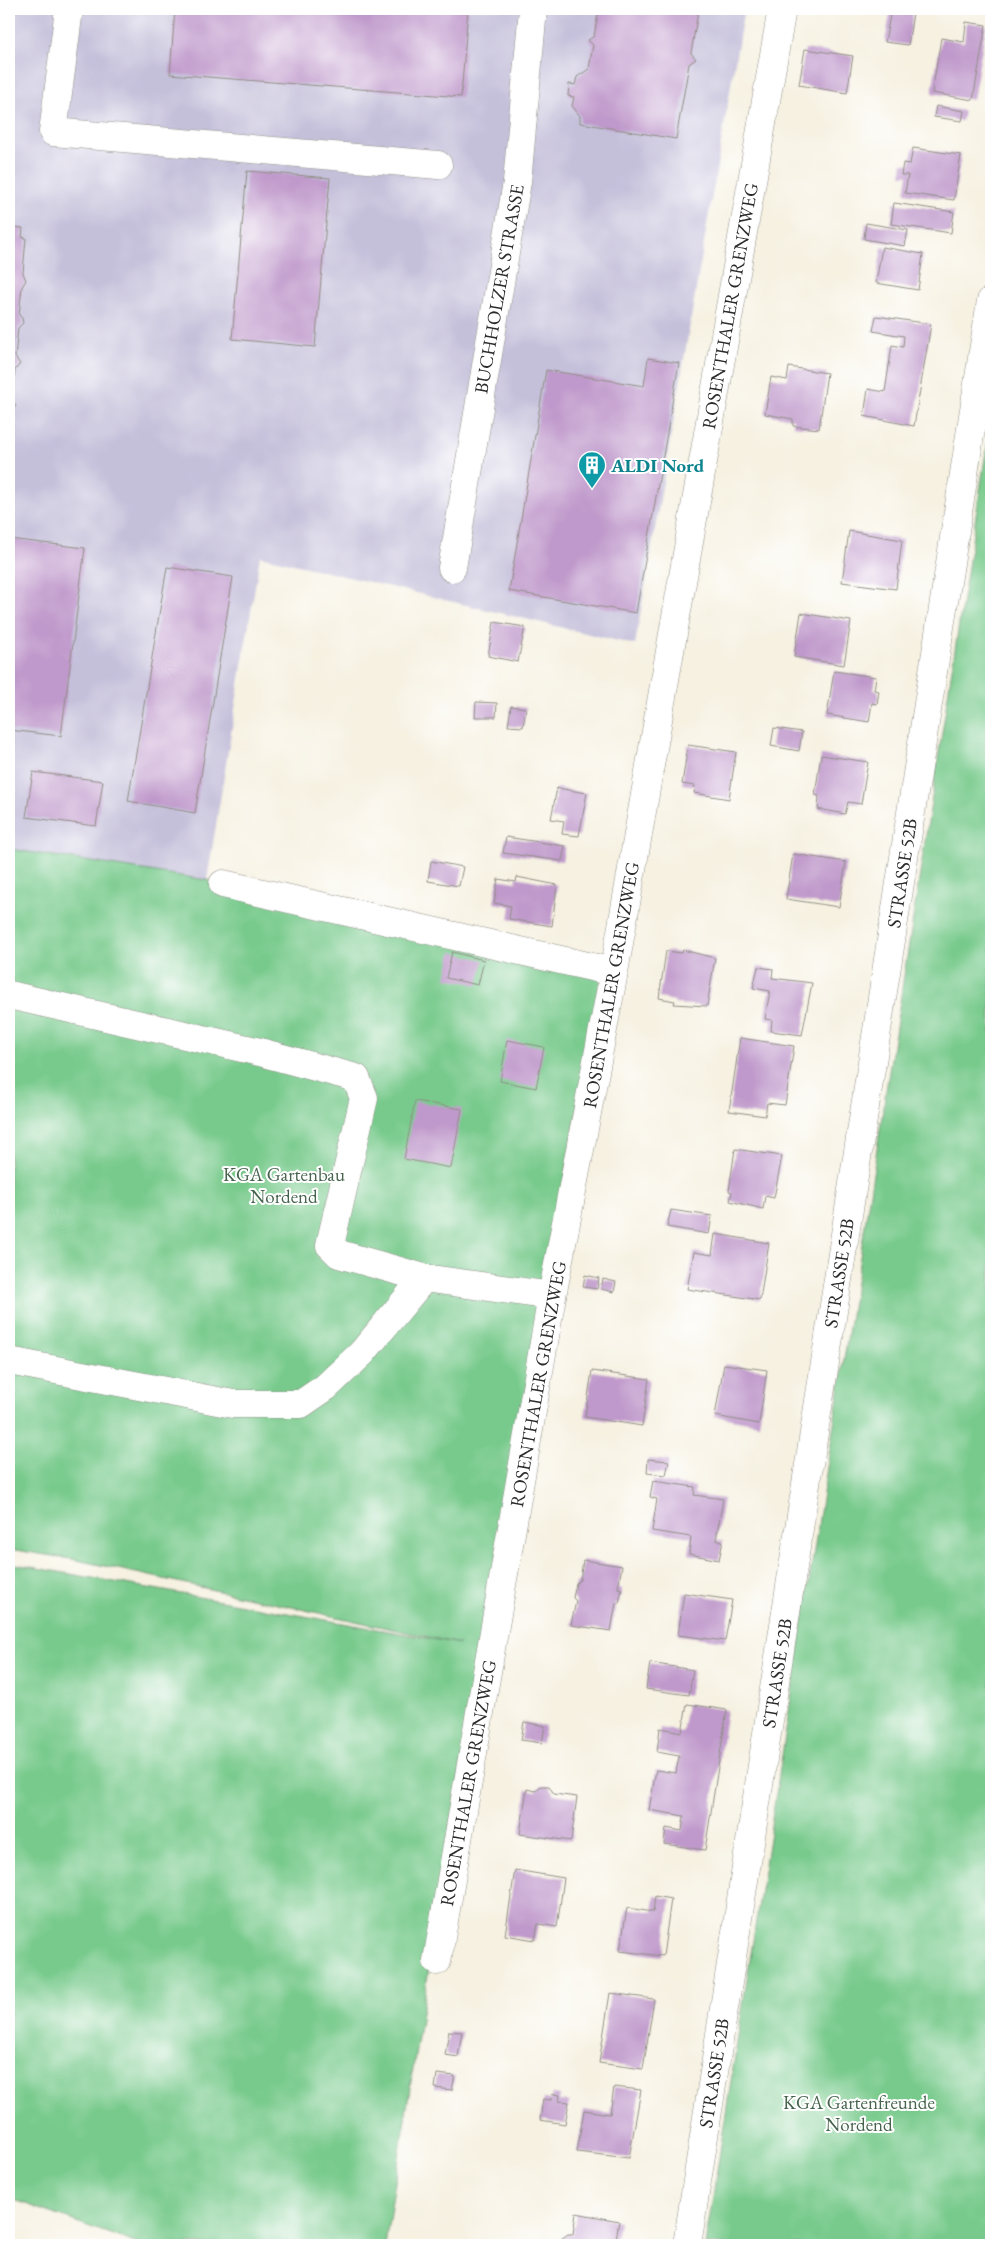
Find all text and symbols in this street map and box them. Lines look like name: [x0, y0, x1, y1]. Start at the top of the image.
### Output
street label: ROSENTHALER GRENZWEG: [696, 181, 764, 431]
street label: BUCHHOLZER STRASSE: [468, 182, 530, 396]
building icon: ALDI Nord: [577, 450, 607, 489]
place label: ALDI Nord: [610, 453, 705, 478]
street label: STRASSE 52B: [881, 816, 923, 930]
street label: ROSENTHALER GRENZWEG: [577, 860, 645, 1110]
park label: KGA Gartenbau Nordend: [223, 1162, 345, 1209]
street label: STRASSE 52B: [818, 1216, 860, 1330]
street label: ROSENTHALER GRENZWEG: [504, 1259, 572, 1509]
street label: STRASSE 52B: [756, 1616, 798, 1730]
street label: ROSENTHALER GRENZWEG: [434, 1658, 502, 1908]
street label: STRASSE 52B: [693, 2016, 735, 2130]
park label: KGA Gartenfreunde Nordend: [783, 2090, 935, 2137]

